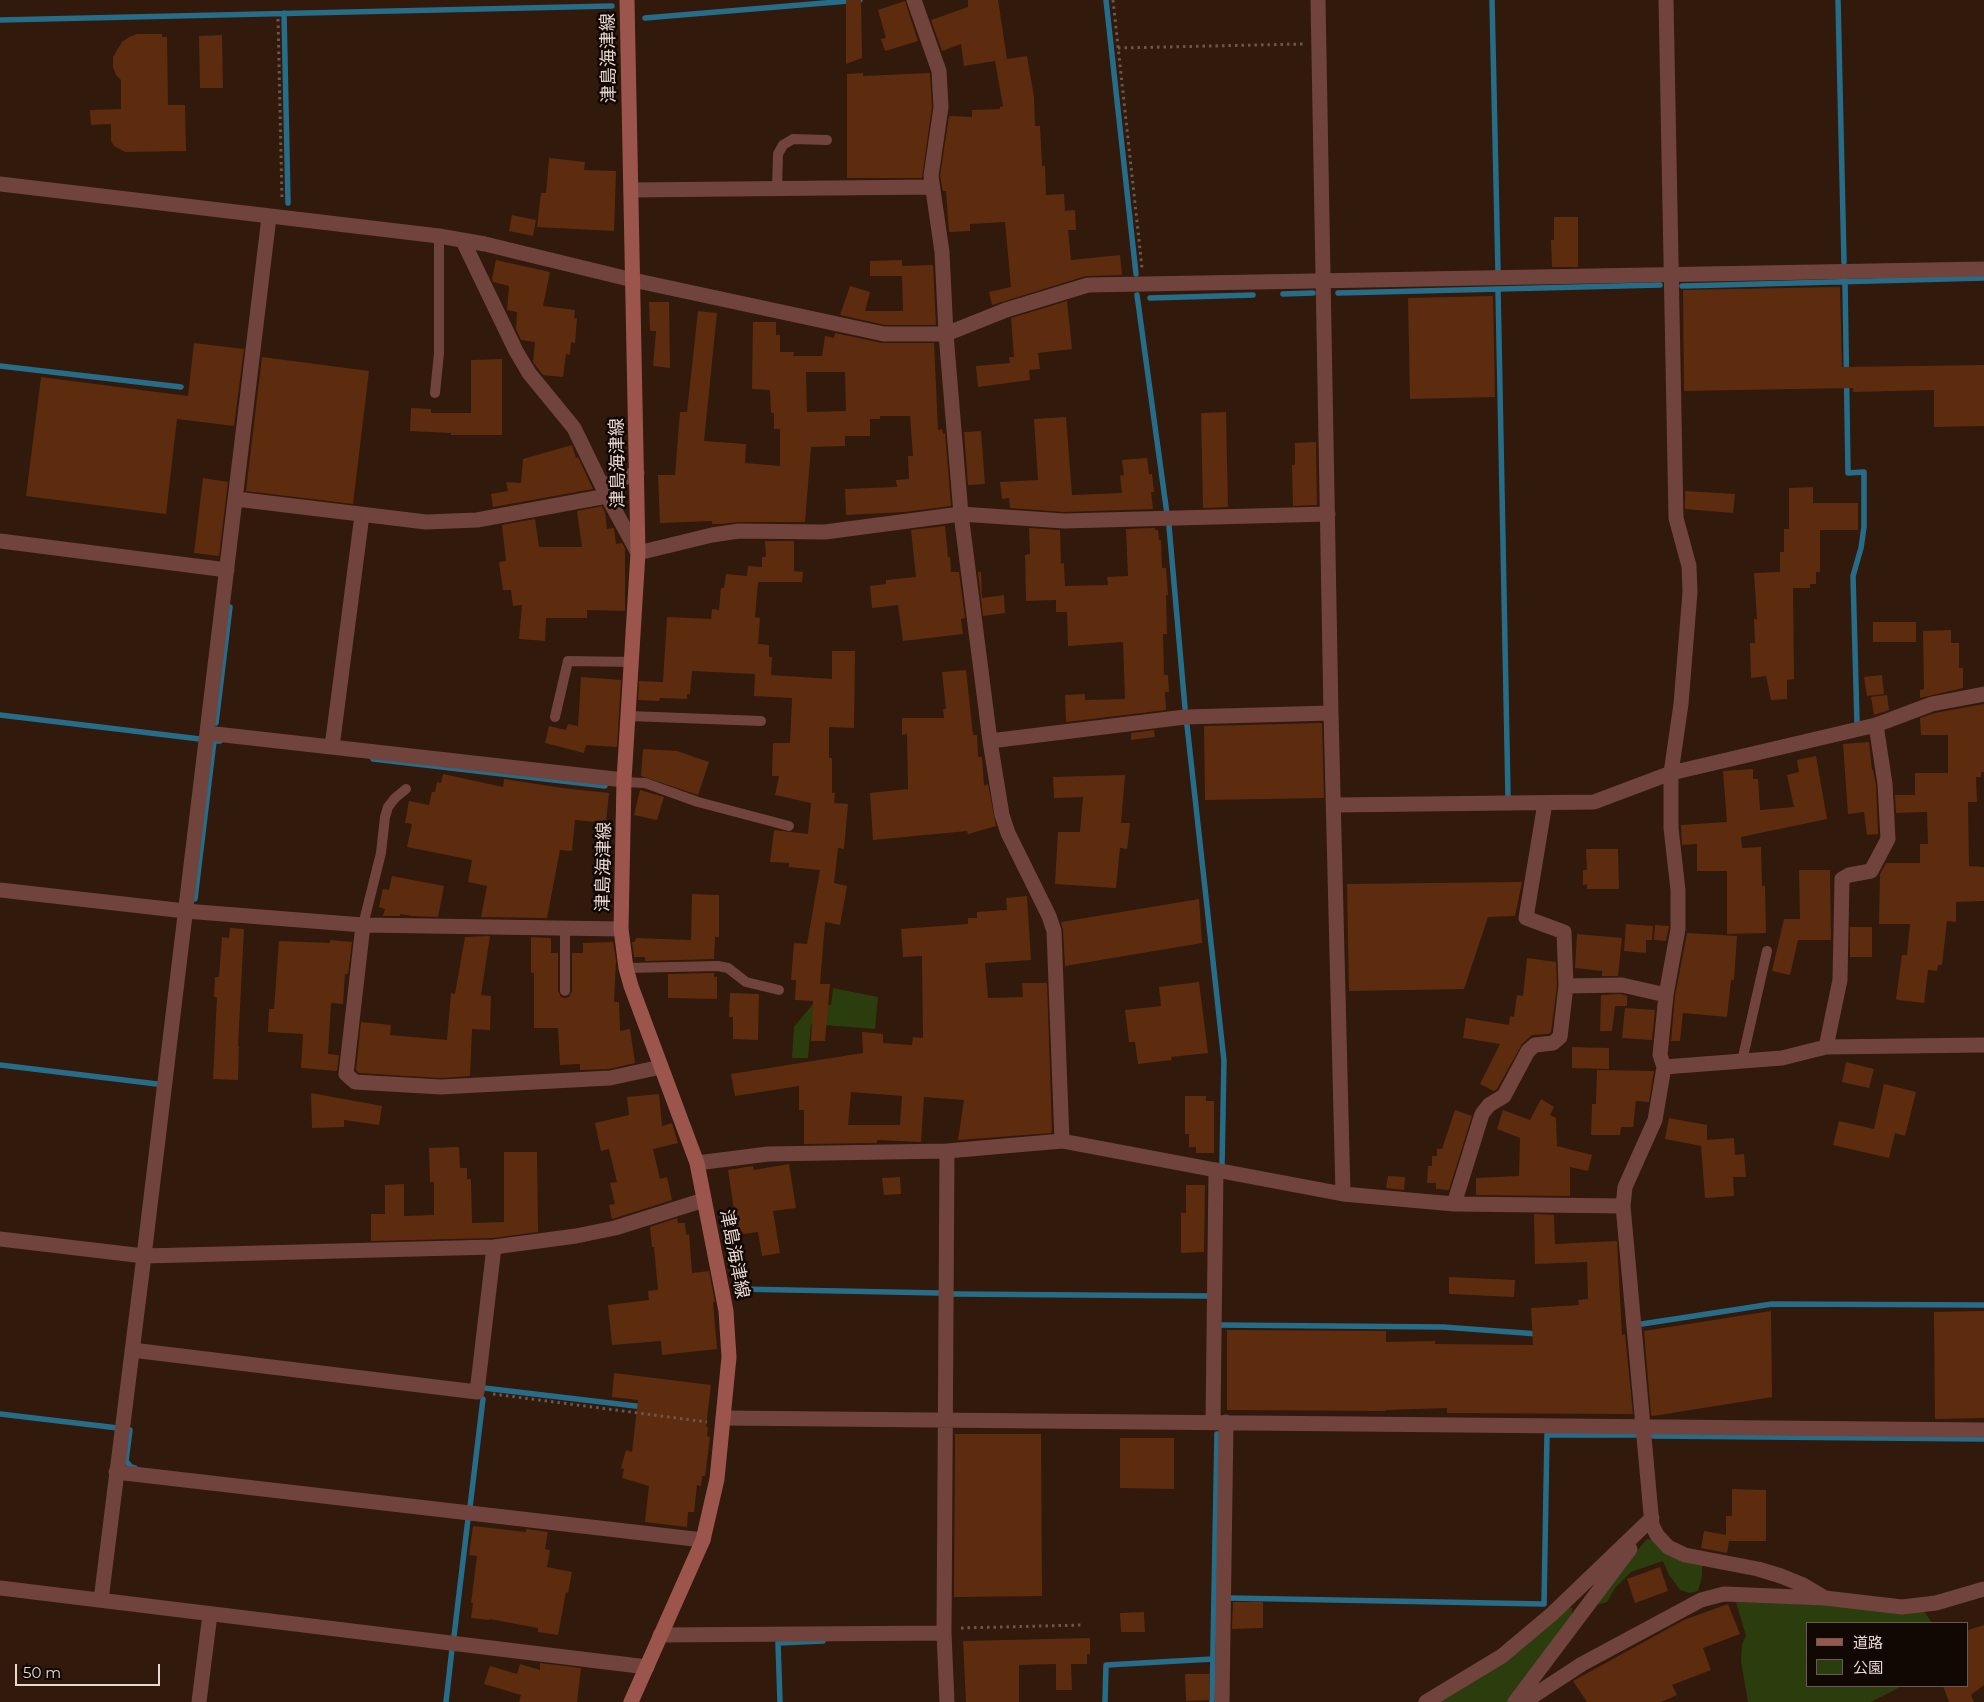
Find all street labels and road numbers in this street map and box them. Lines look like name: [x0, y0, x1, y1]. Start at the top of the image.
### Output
street label: 津島海津線: [597, 13, 621, 103]
street label: 津島海津線: [606, 418, 630, 508]
street label: 津島海津線: [592, 822, 616, 912]
street label: 津島海津線: [715, 1208, 753, 1300]

